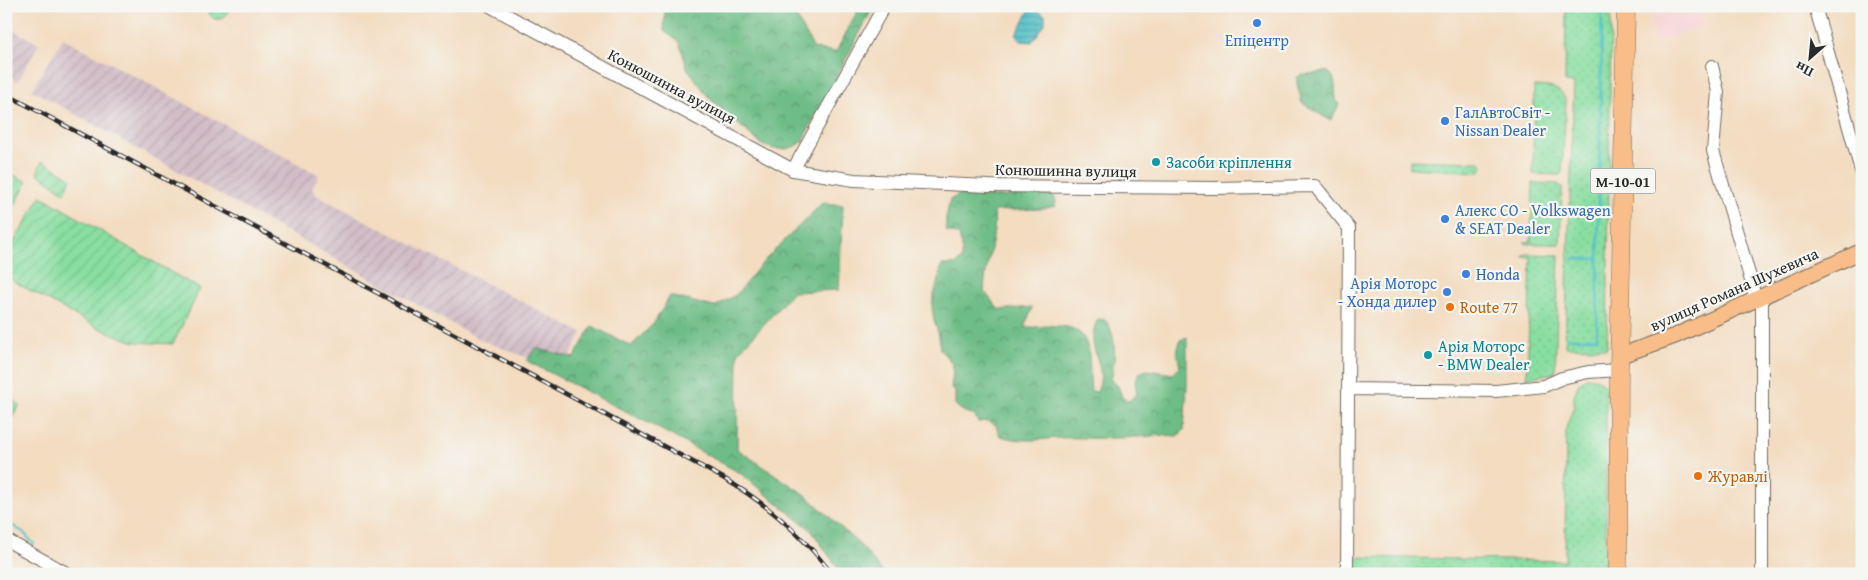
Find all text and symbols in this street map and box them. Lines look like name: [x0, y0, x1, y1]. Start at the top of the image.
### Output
marker: Епіцентр: [1251, 17, 1263, 29]
place label: Епіцентр: [1225, 28, 1289, 52]
north arrow: [1786, 32, 1836, 82]
street label: Конюшинна вулиця: [604, 42, 740, 130]
text: Пн: [1791, 56, 1817, 83]
place label: ГалАвтоСвіт - Nissan Dealer: [1455, 100, 1551, 142]
marker: ГалАвтоСвіт - Nissan Dealer: [1439, 115, 1451, 127]
place label: Засоби кріплення: [1166, 150, 1292, 174]
marker: Засоби кріплення: [1150, 156, 1162, 168]
street label: Конюшинна вулиця: [995, 157, 1137, 183]
road number: М-10-01: [1590, 168, 1656, 194]
place label: Алекс CO - Volkswagen & SEAT Dealer: [1455, 198, 1611, 240]
marker: Алекс CO - Volkswagen & SEAT Dealer: [1439, 213, 1451, 225]
street label: вулиця Романа Шухевича: [1646, 241, 1822, 337]
place label: Honda: [1476, 262, 1520, 286]
marker: Honda: [1460, 268, 1472, 280]
place label: Арія Моторс - Хонда дилер: [1338, 271, 1437, 313]
marker: Арія Моторс - Хонда дилер: [1441, 286, 1453, 298]
place label: Route 77: [1460, 295, 1518, 319]
marker: Route 77: [1444, 301, 1456, 313]
place label: Арія Моторс - BMW Dealer: [1438, 334, 1530, 376]
marker: Арія Моторс - BMW Dealer: [1422, 349, 1434, 361]
place label: Журавлі: [1707, 464, 1768, 488]
marker: Журавлі: [1692, 470, 1704, 482]

